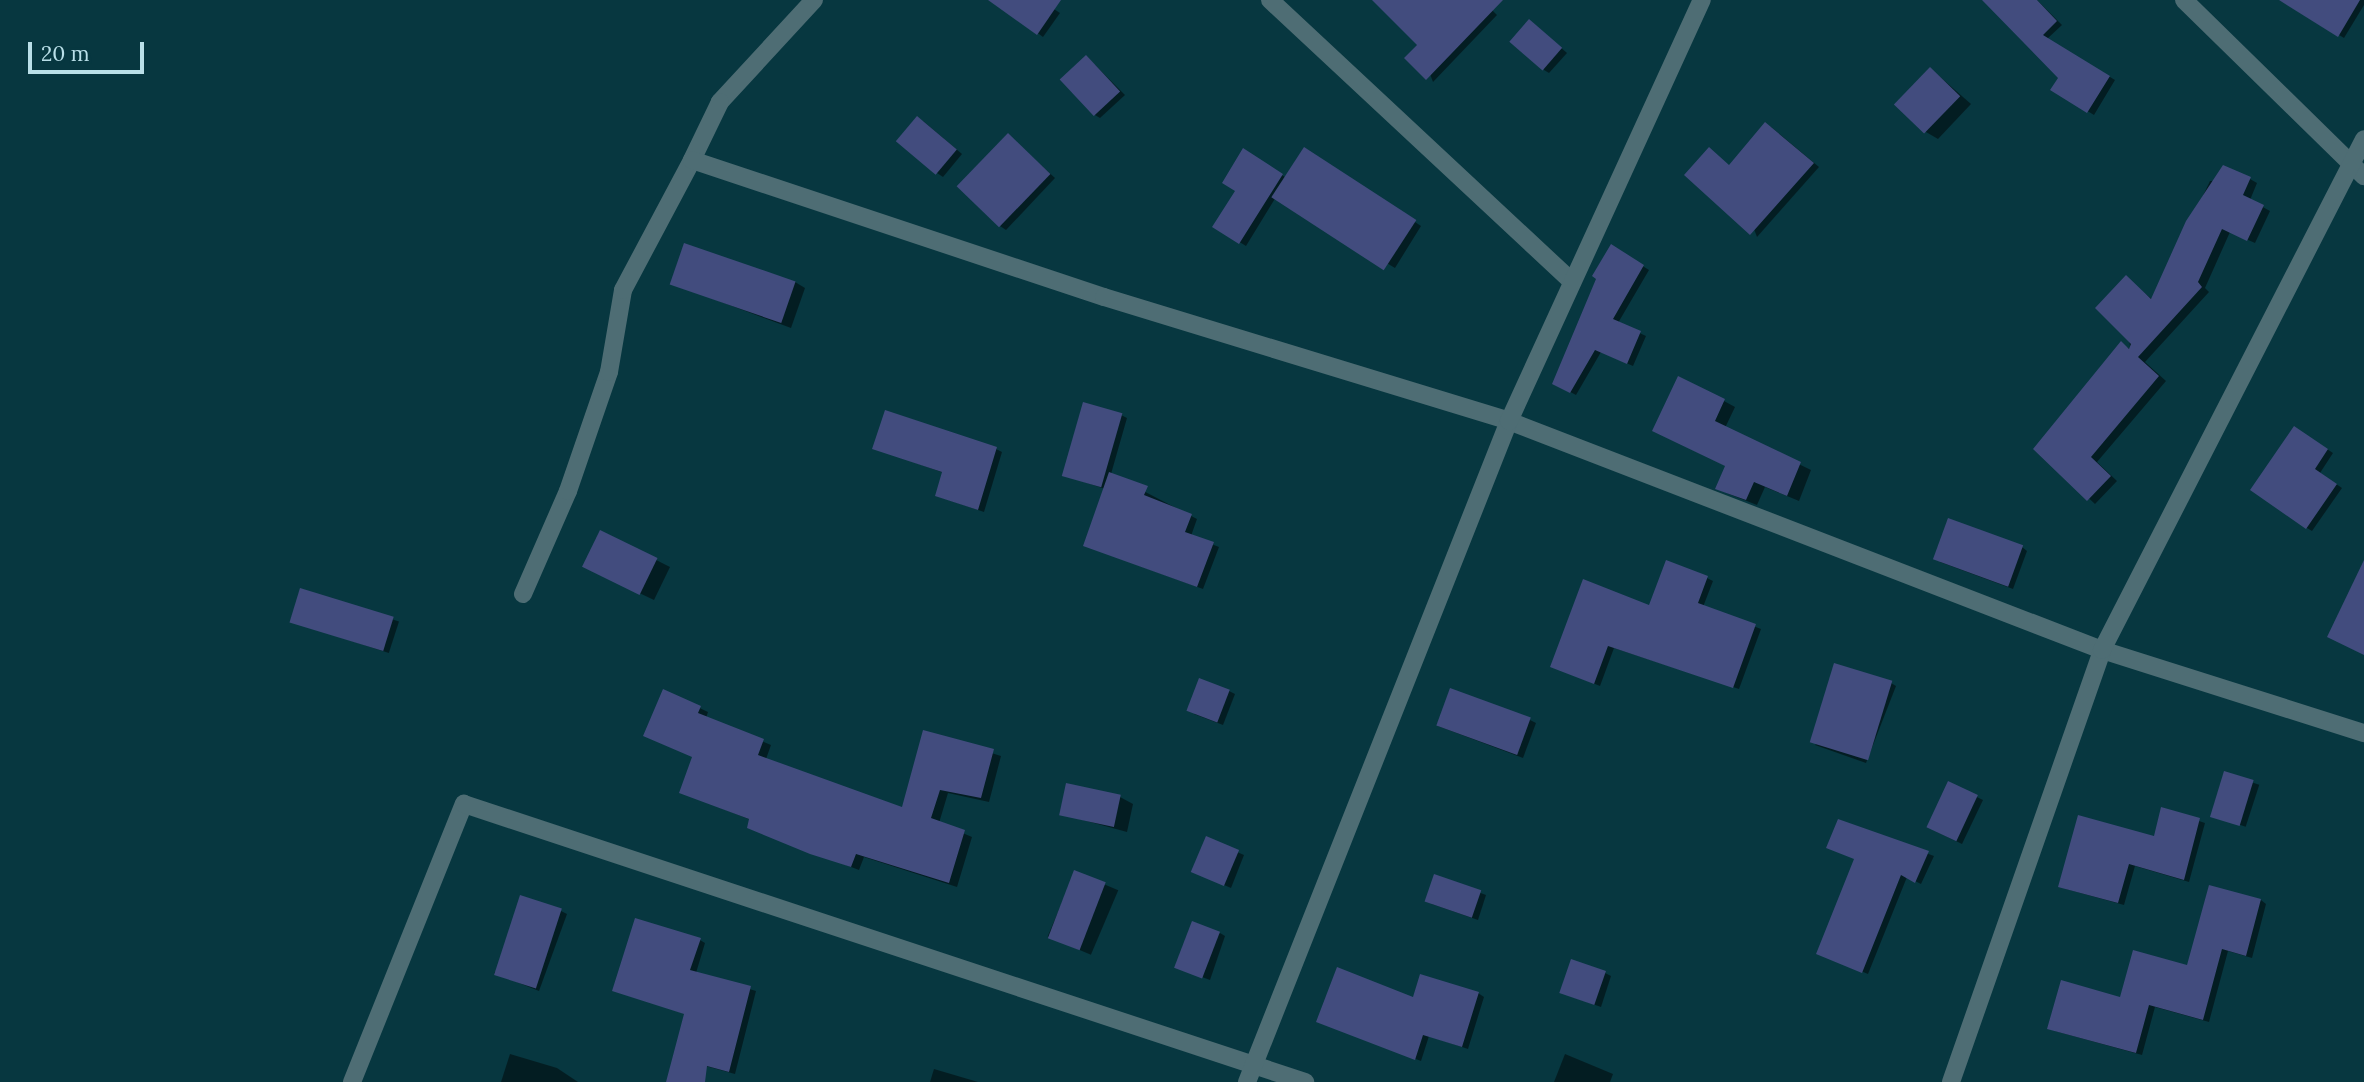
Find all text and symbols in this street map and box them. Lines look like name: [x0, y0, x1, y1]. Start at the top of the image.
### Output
scale bar: [32, 28, 147, 72]
text: 20 m: [41, 40, 90, 67]

